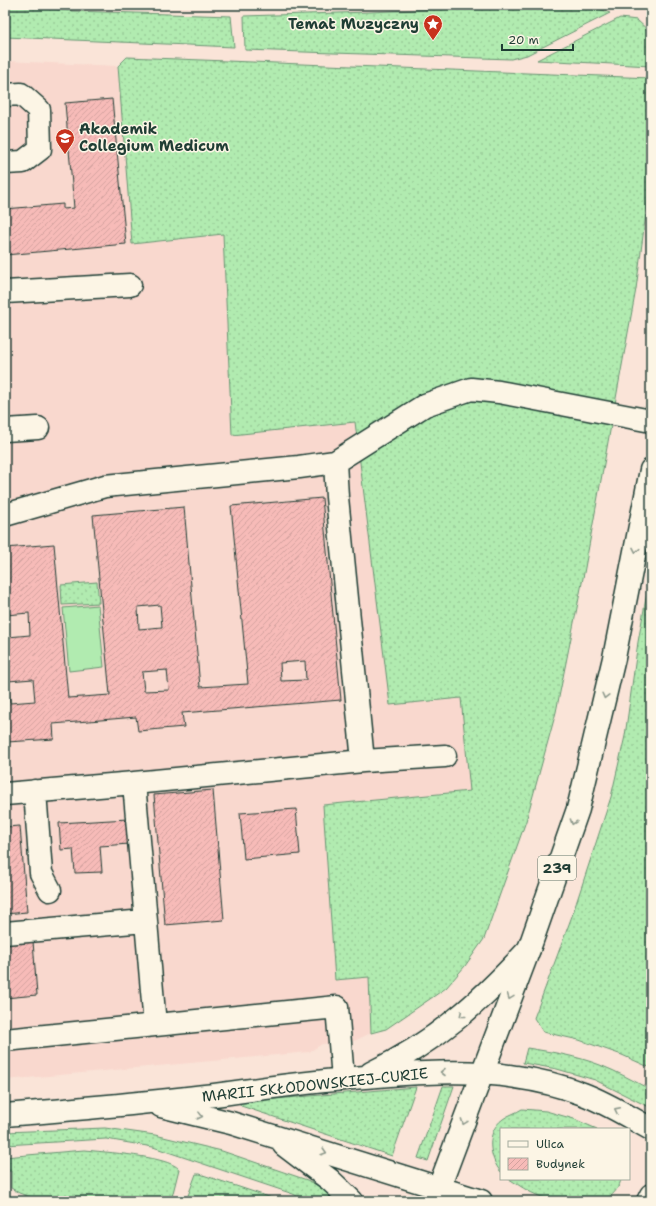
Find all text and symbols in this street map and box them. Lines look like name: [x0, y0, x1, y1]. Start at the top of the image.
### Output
place icon: Temat Muzyczny: [422, 13, 444, 41]
place label: Temat Muzyczny: [288, 14, 419, 34]
scale bar: [502, 26, 573, 52]
text: 20 m: [508, 32, 539, 48]
place label: Akademik Collegium Medicum: [79, 119, 229, 156]
school or university icon: Akademik Collegium Medicum: [54, 127, 76, 155]
one-way arrow: [632, 547, 641, 553]
one-way arrow: [602, 693, 610, 700]
one-way arrow: [569, 819, 578, 826]
road number: 239: [538, 856, 576, 880]
one-way arrow: [507, 994, 515, 1001]
one-way arrow: [459, 1011, 466, 1018]
street label: MARII SKŁODOWSKIEJ-CURIE: [201, 1063, 429, 1107]
one-way arrow: [440, 1068, 446, 1076]
one-way arrow: [613, 1107, 621, 1115]
one-way arrow: [197, 1111, 203, 1119]
one-way arrow: [460, 1118, 469, 1125]
legend: [500, 1128, 630, 1180]
text: Ulica: [536, 1136, 565, 1152]
one-way arrow: [321, 1147, 328, 1156]
text: Budynek: [536, 1156, 585, 1172]

